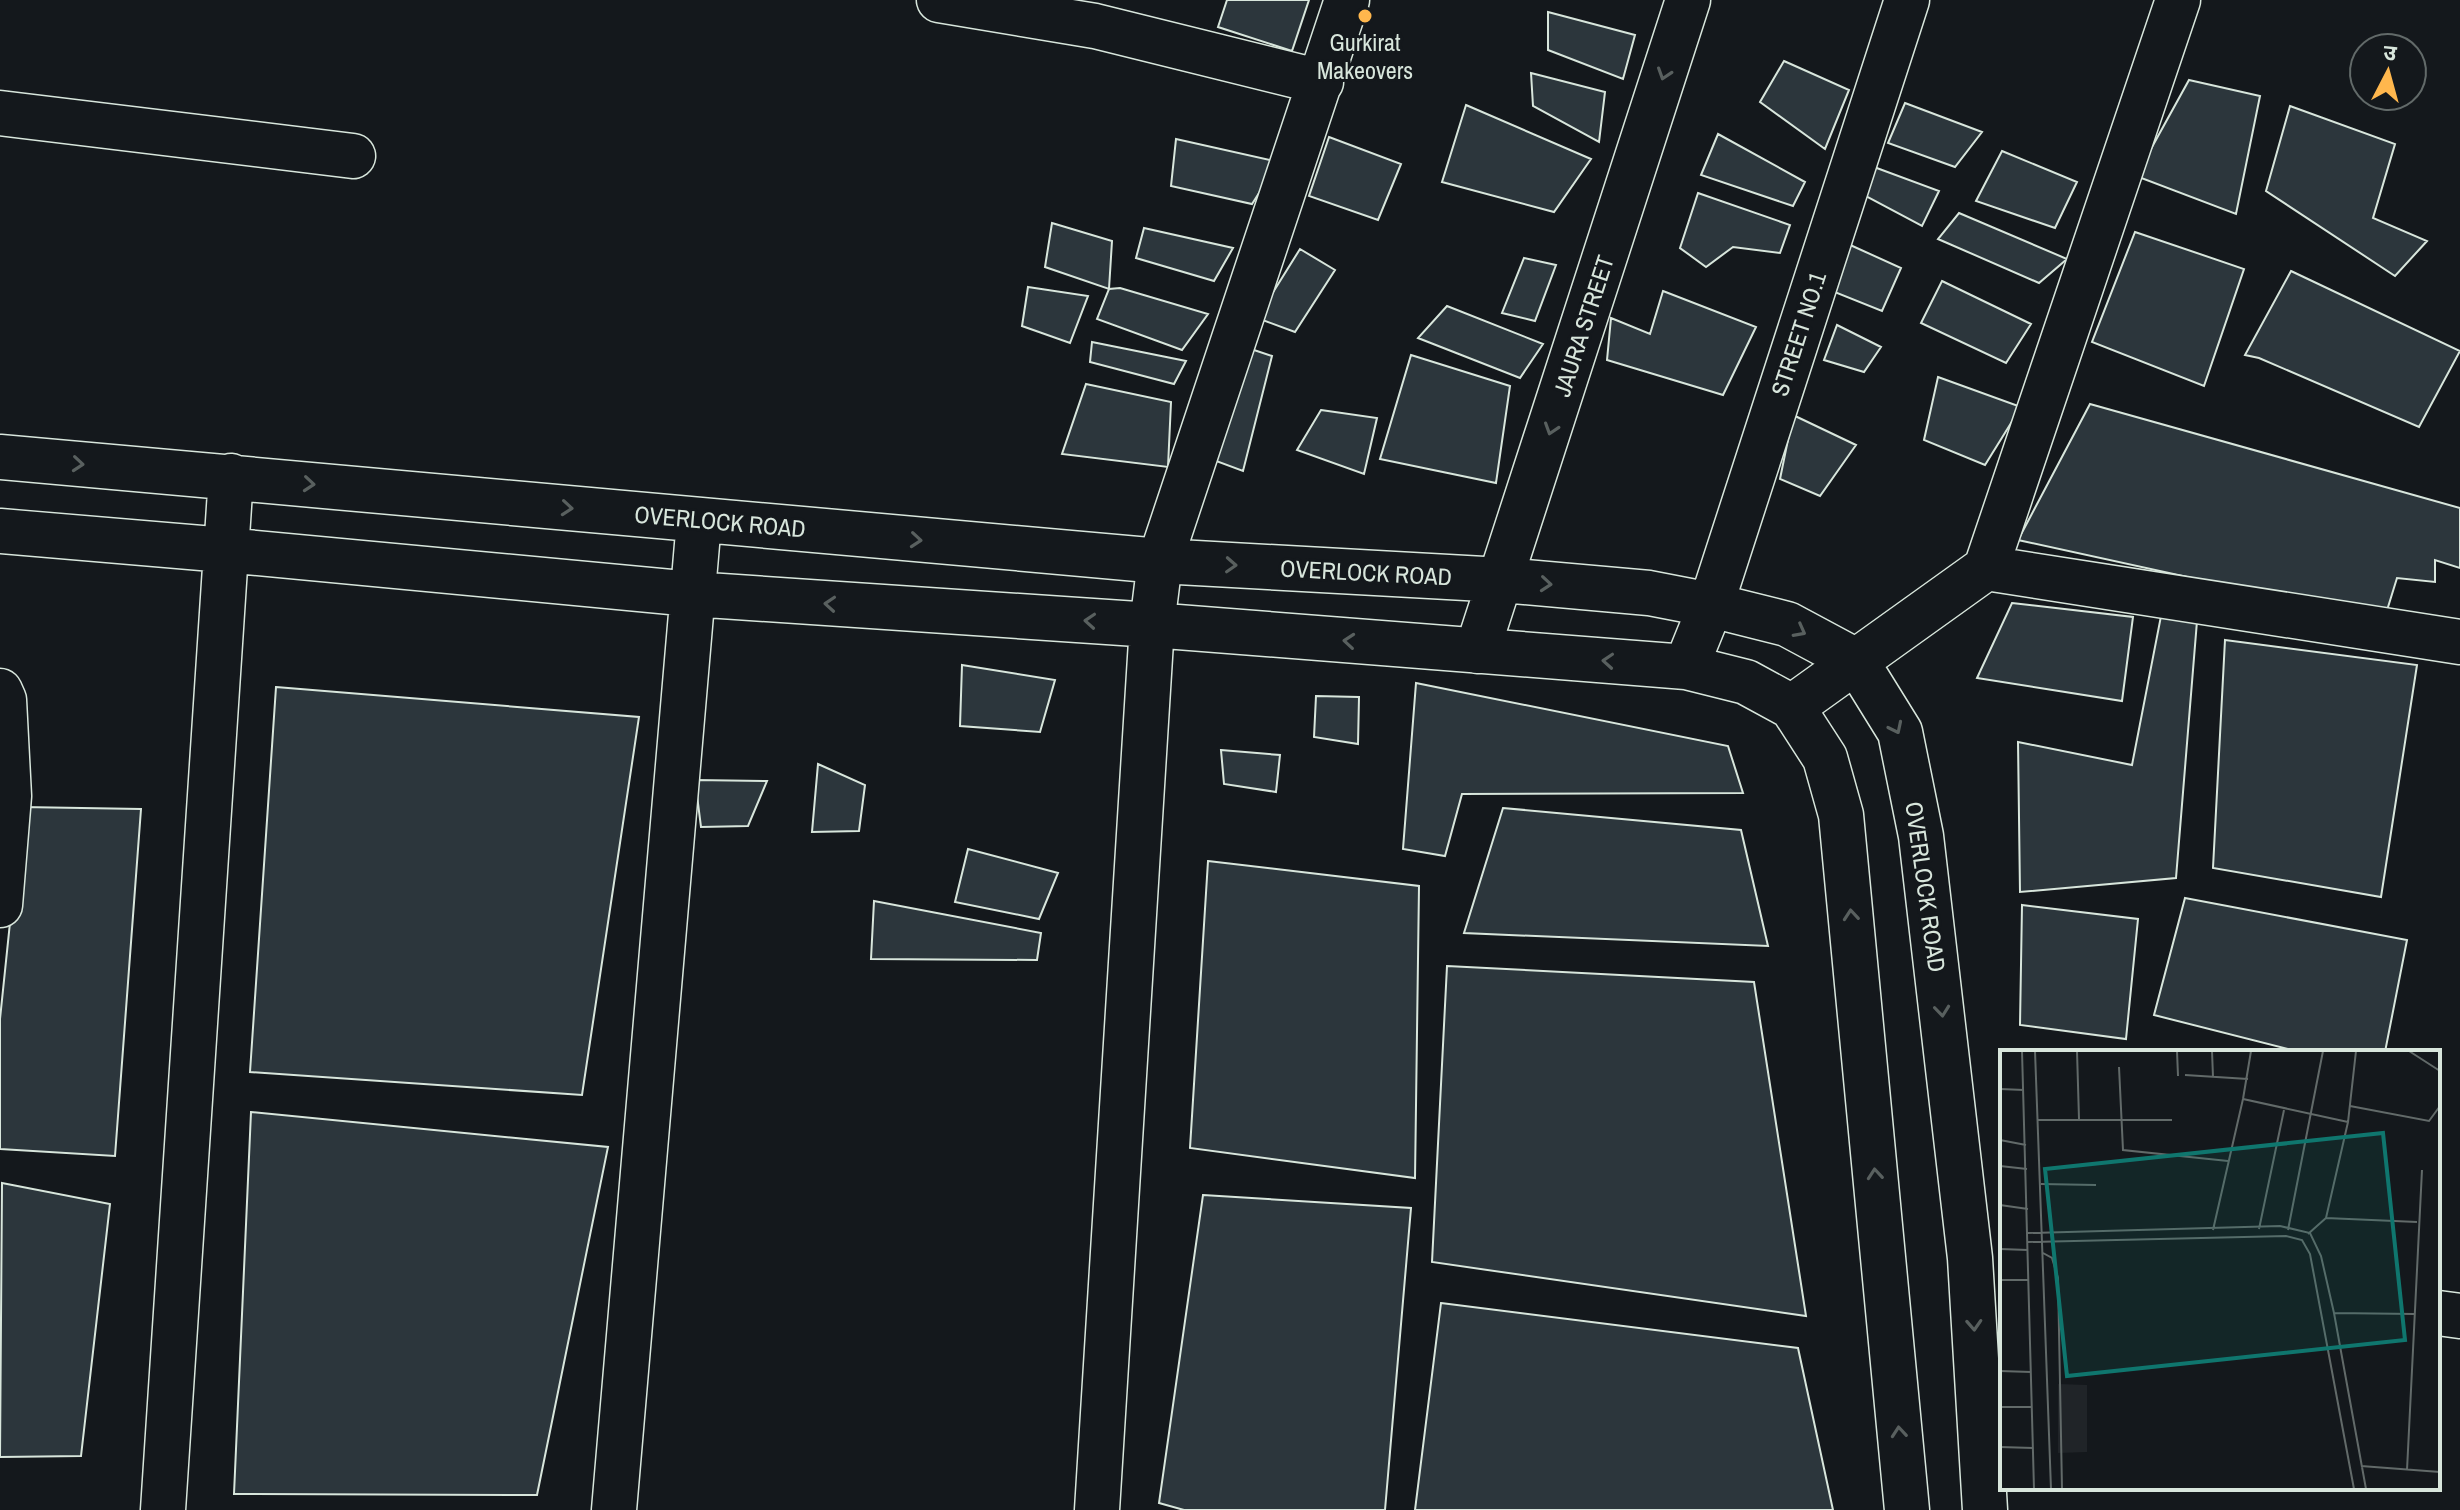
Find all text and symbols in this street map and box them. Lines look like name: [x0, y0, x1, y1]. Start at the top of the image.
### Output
marker: Gurkirat Makeovers: [1356, 7, 1374, 25]
place label: Gurkirat Makeovers: [1317, 26, 1413, 86]
north arrow: [2348, 32, 2428, 112]
text: उ: [2382, 37, 2399, 68]
one-way arrow: [1657, 67, 1673, 81]
street label: JAURA STREET: [1545, 251, 1621, 400]
street label: STREET NO.1: [1763, 267, 1833, 400]
one-way arrow: [1544, 421, 1560, 435]
one-way arrow: [72, 455, 85, 472]
one-way arrow: [303, 475, 316, 492]
street label: OVERLOCK ROAD: [633, 498, 807, 544]
one-way arrow: [561, 499, 574, 516]
one-way arrow: [910, 531, 923, 548]
street label: OVERLOCK ROAD: [1279, 552, 1453, 592]
one-way arrow: [1225, 556, 1238, 573]
one-way arrow: [1540, 575, 1553, 592]
one-way arrow: [823, 596, 836, 613]
one-way arrow: [1083, 613, 1096, 630]
one-way arrow: [1792, 622, 1807, 637]
one-way arrow: [1342, 632, 1355, 649]
one-way arrow: [1601, 653, 1614, 670]
one-way arrow: [1886, 719, 1902, 734]
street label: OVERLOCK ROAD: [1898, 800, 1954, 974]
one-way arrow: [1842, 908, 1859, 921]
one-way arrow: [1933, 1005, 1950, 1018]
inset map: [2000, 1050, 2440, 1490]
one-way arrow: [1866, 1167, 1883, 1180]
one-way arrow: [1965, 1319, 1982, 1332]
one-way arrow: [1890, 1426, 1907, 1439]

